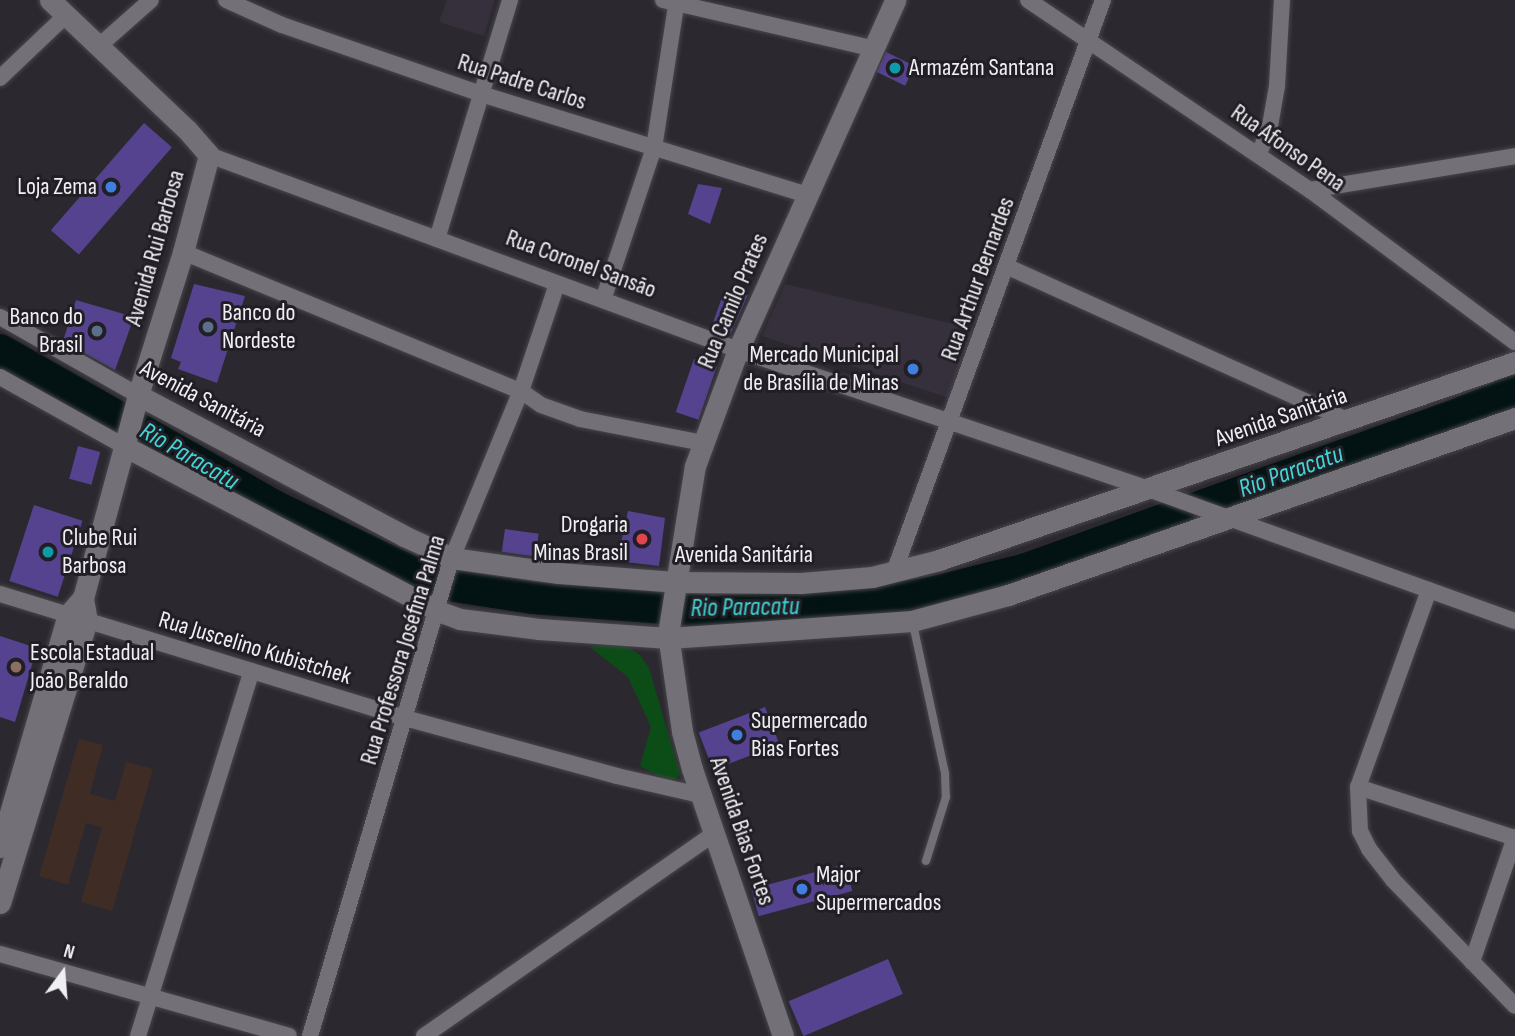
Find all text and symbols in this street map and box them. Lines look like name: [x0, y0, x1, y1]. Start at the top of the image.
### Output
street label: Rua Padre Carlos: [454, 48, 590, 116]
place label: Armazém Santana: [909, 54, 1054, 82]
marker: Armazém Santana: [887, 60, 903, 76]
street label: Rua Afonso Pena: [1225, 98, 1351, 198]
street label: Avenida Rui Barbosa: [119, 167, 191, 329]
place label: Loja Zema: [17, 173, 97, 201]
marker: Loja Zema: [103, 179, 119, 195]
street label: Rua Arthur Bernardes: [935, 193, 1021, 365]
street label: Rua Coronel Sansão: [502, 223, 660, 305]
street label: Rua Camilo Prates: [692, 229, 774, 373]
place label: Banco do Nordeste: [222, 299, 296, 355]
place label: Banco do Brasil: [9, 303, 83, 359]
marker: Banco do Nordeste: [200, 319, 216, 335]
marker: Banco do Brasil: [89, 323, 105, 339]
place label: Mercado Municipal de Brasília de Minas: [743, 341, 899, 397]
street label: Avenida Sanitária: [135, 354, 271, 444]
marker: Mercado Municipal de Brasília de Minas: [905, 361, 921, 377]
street label: Avenida Sanitária: [1211, 381, 1351, 453]
water label: Rio Paracatu: [134, 416, 244, 498]
water label: Rio Paracatu: [1234, 439, 1348, 505]
place label: Drogaria Minas Brasil: [533, 511, 628, 567]
place label: Clube Rui Barbosa: [62, 524, 137, 580]
marker: Drogaria Minas Brasil: [634, 531, 650, 547]
street label: Rua Professora Joséfina Palma: [354, 532, 452, 768]
street label: Avenida Sanitária: [675, 541, 813, 569]
marker: Clube Rui Barbosa: [40, 544, 56, 560]
water label: Rio Paracatu: [690, 591, 800, 625]
street label: Rua Juscelino Kubistchek: [155, 605, 355, 691]
place label: Escola Estadual João Beraldo: [30, 639, 154, 695]
marker: Escola Estadual João Beraldo: [8, 659, 24, 675]
place label: Supermercado Bias Fortes: [751, 707, 868, 763]
marker: Supermercado Bias Fortes: [729, 727, 745, 743]
street label: Avenida Bias Fortes: [703, 753, 781, 909]
place label: Major Supermercados: [816, 861, 941, 917]
marker: Major Supermercados: [794, 881, 810, 897]
north arrow: [28, 938, 98, 1008]
text: N: [61, 940, 77, 965]

